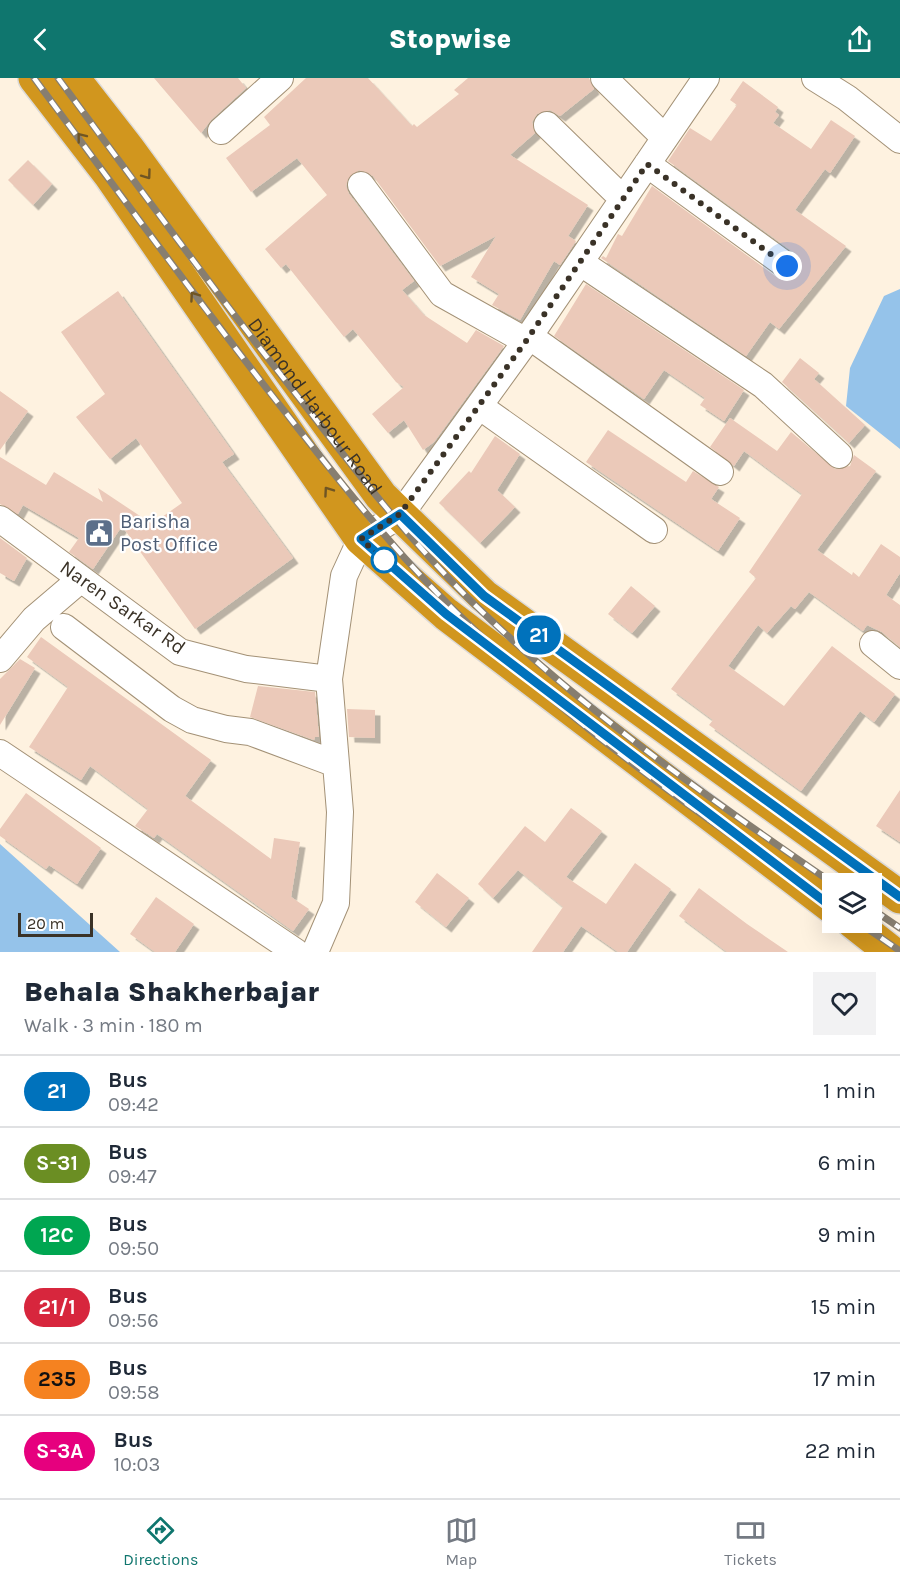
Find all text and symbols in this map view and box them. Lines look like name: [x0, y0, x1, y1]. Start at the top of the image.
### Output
icon: back: [24, 23, 57, 56]
text: Stopwise: [389, 23, 511, 55]
icon: share: [843, 23, 876, 56]
one-way arrow: [77, 132, 88, 143]
one-way arrow: [140, 168, 151, 179]
your location: [772, 251, 802, 281]
one-way arrow: [190, 291, 201, 302]
street label: Diamond Harbour Road: [243, 313, 387, 499]
one-way arrow: [324, 487, 335, 498]
place label: Barisha Post Office: [120, 510, 218, 556]
public building icon: Barisha Post Office: [83, 517, 115, 549]
unlabelled marker: [371, 547, 397, 573]
street label: Naren Sarkar Rd: [56, 556, 190, 659]
line badge: 21: [512, 616, 566, 654]
text: 21: [529, 623, 549, 647]
map controls: [822, 873, 882, 933]
button: layers: [822, 873, 882, 933]
scale bar: [18, 910, 93, 938]
text: 20 m: [27, 914, 65, 933]
button: heart: [813, 972, 876, 1035]
text: Behala Shakherbajar: [24, 975, 319, 1008]
text: Walk · 3 min · 180 m: [24, 1014, 203, 1037]
text: Bus: [108, 1067, 148, 1093]
text: 1 min: [823, 1078, 876, 1104]
text: 21: [47, 1079, 67, 1103]
text: 09:42: [108, 1093, 159, 1116]
text: Bus: [108, 1139, 148, 1165]
text: 6 min: [818, 1150, 876, 1176]
text: S-31: [36, 1151, 78, 1175]
text: 09:47: [108, 1165, 157, 1188]
text: Bus: [108, 1211, 148, 1237]
text: 9 min: [818, 1222, 876, 1248]
text: 12C: [40, 1223, 74, 1247]
text: 09:50: [108, 1237, 159, 1260]
text: Bus: [108, 1283, 148, 1309]
text: 15 min: [811, 1294, 876, 1320]
text: 21/1: [38, 1295, 76, 1319]
text: 09:56: [108, 1309, 159, 1332]
text: Bus: [108, 1355, 148, 1381]
text: 17 min: [813, 1366, 876, 1392]
text: 235: [38, 1367, 76, 1391]
text: 09:58: [108, 1381, 160, 1404]
text: Bus: [113, 1427, 153, 1453]
text: 22 min: [805, 1438, 876, 1464]
text: S-3A: [36, 1439, 83, 1463]
text: 10:03: [113, 1453, 160, 1476]
tab: Directions: [123, 1514, 198, 1569]
tab: Map: [445, 1514, 478, 1569]
tab: Tickets: [724, 1514, 777, 1569]

